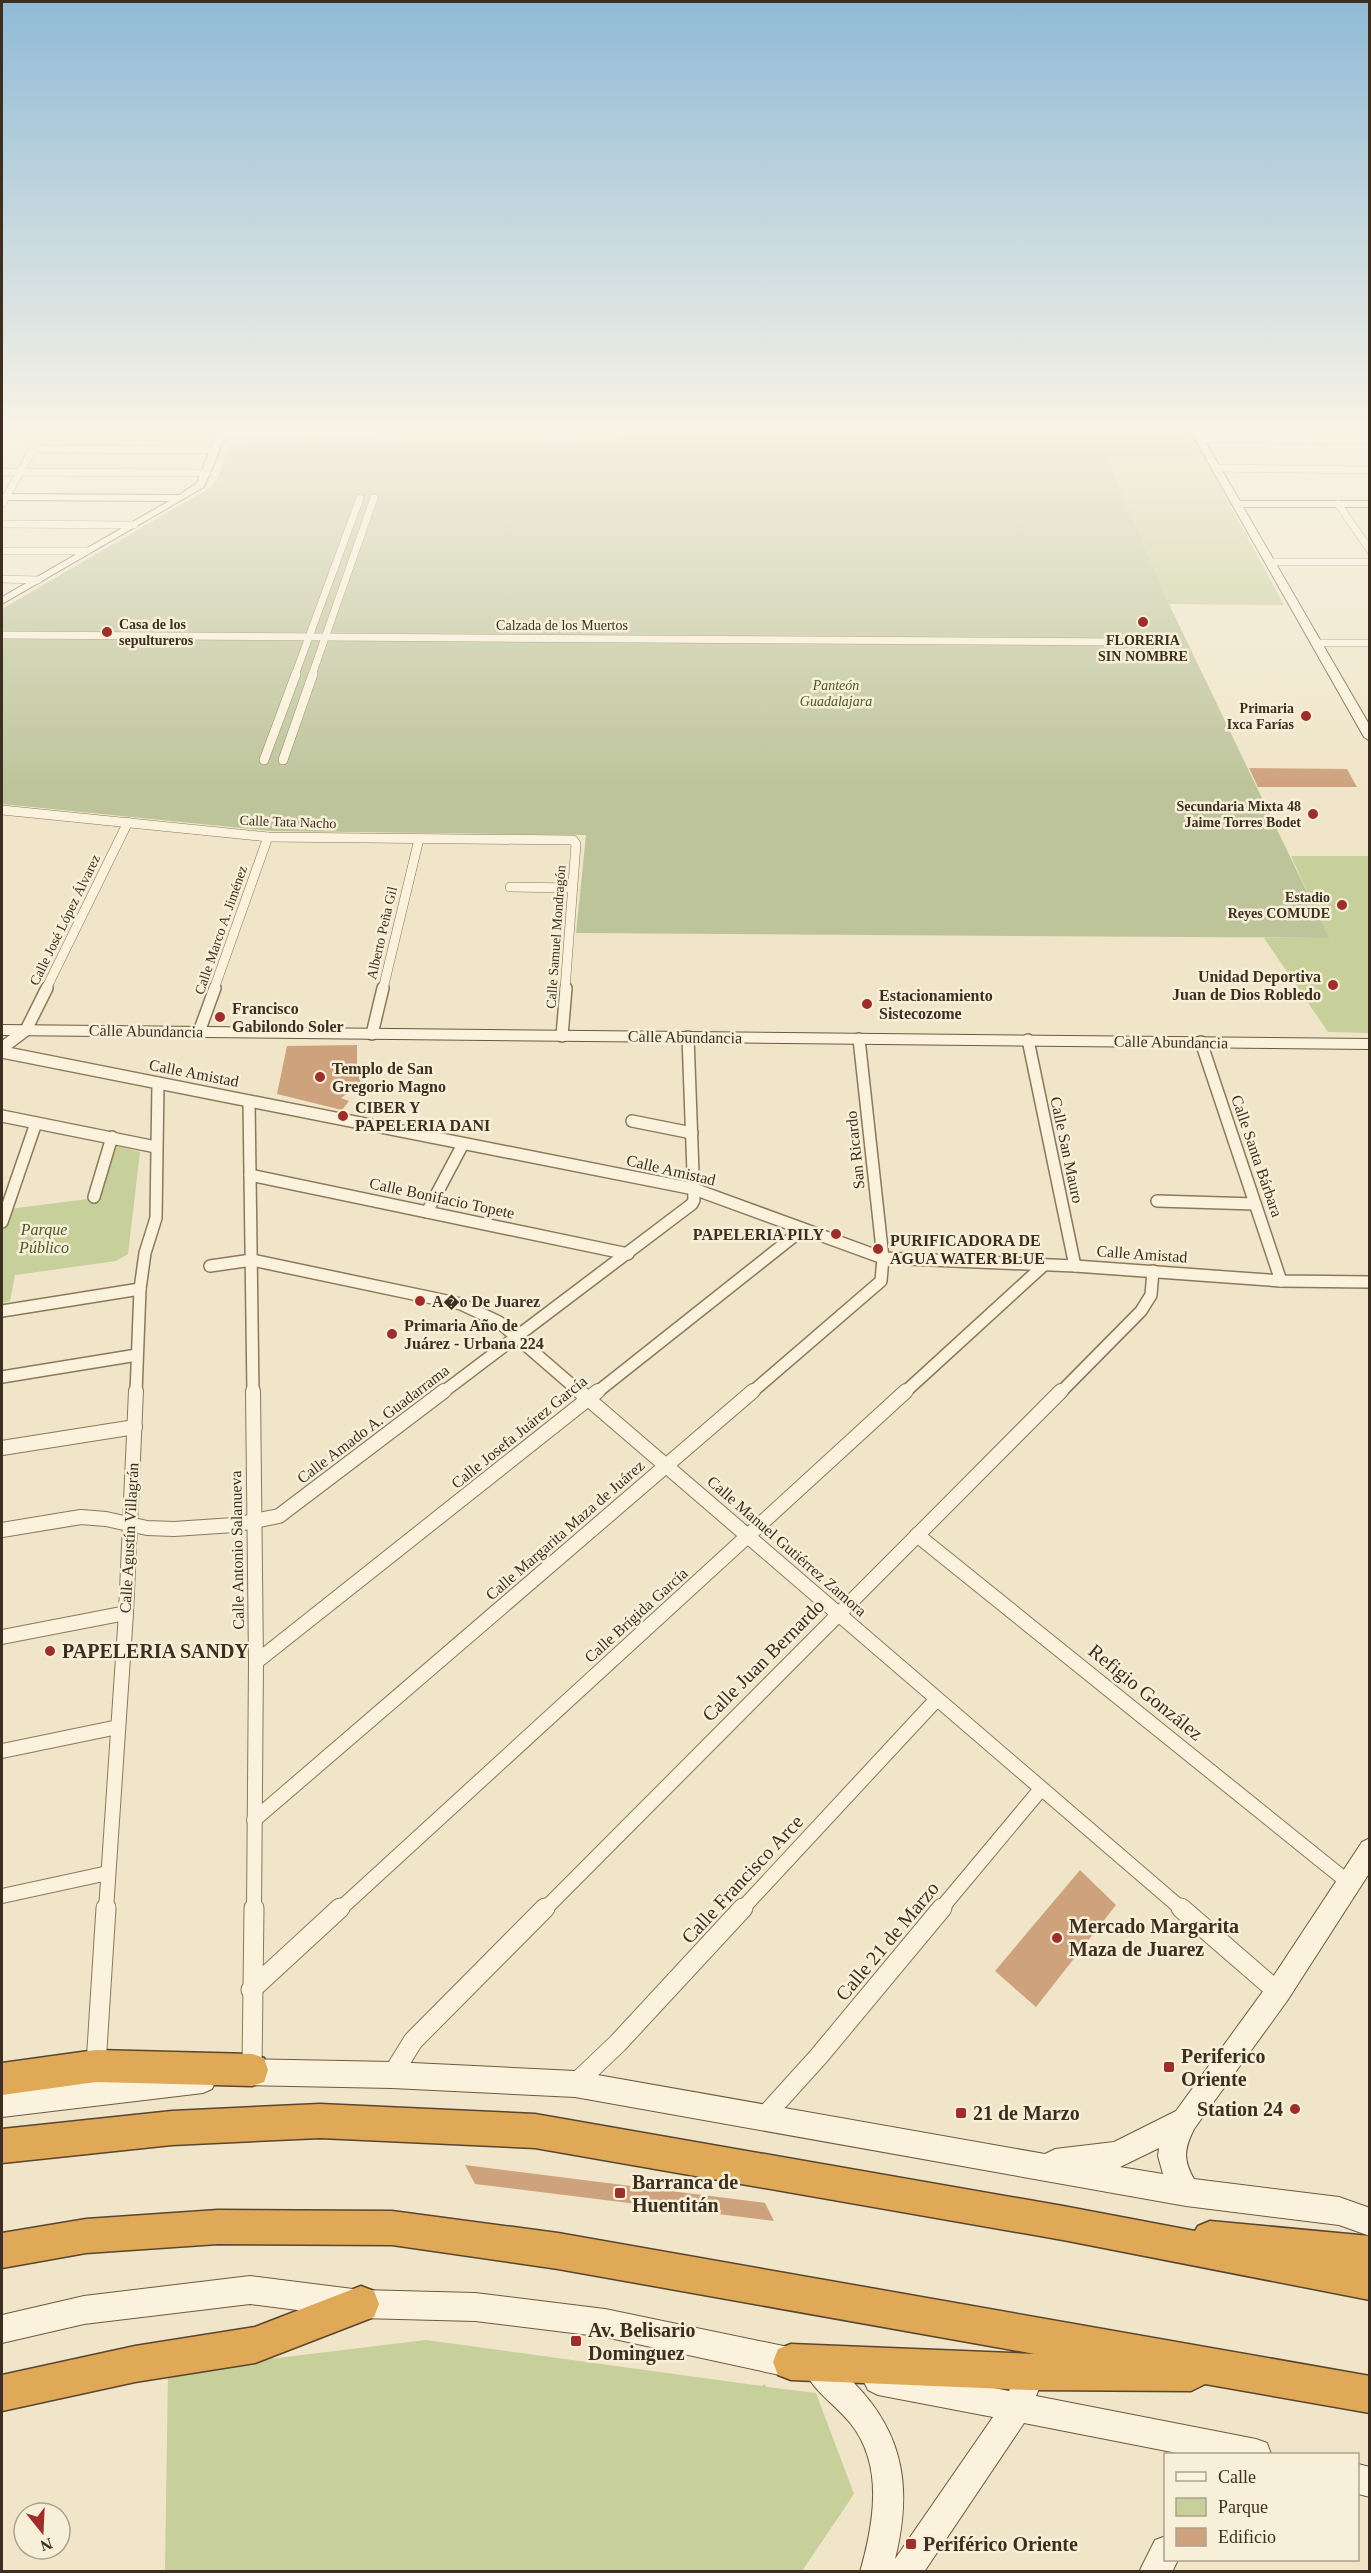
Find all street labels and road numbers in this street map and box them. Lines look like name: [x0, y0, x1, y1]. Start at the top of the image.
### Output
street label: Calzada de los Muertos: [496, 618, 628, 633]
street label: Calle Tata Nacho: [239, 813, 337, 831]
street label: Calle José López Álvarez: [26, 852, 103, 988]
street label: Calle Marco A. Jiménez: [192, 864, 250, 996]
street label: Calle Samuel Mondragón: [544, 865, 568, 1009]
street label: Alberto Peña Gil: [364, 885, 400, 981]
street label: Calle Abundancia: [89, 1022, 203, 1040]
street label: Calle Abundancia: [628, 1028, 742, 1046]
street label: Calle Abundancia: [1114, 1033, 1228, 1051]
street label: Calle Amistad: [148, 1056, 240, 1090]
street label: Calle Santa Bárbara: [1228, 1093, 1286, 1219]
street label: Calle San Mauro: [1047, 1095, 1087, 1205]
street label: San Ricardo: [842, 1110, 868, 1190]
street label: Calle Amistad: [625, 1151, 717, 1189]
street label: Calle Bonifacio Topete: [368, 1174, 516, 1223]
street label: Calle Amistad: [1096, 1242, 1188, 1266]
street label: Calle Amado A. Guadarrama: [294, 1361, 452, 1487]
street label: Calle Josefa Juárez García: [448, 1372, 590, 1492]
street label: Calle Margarita Maza de Juárez: [482, 1457, 648, 1604]
street label: Calle Agustín Villagrán: [117, 1462, 142, 1614]
street label: Calle Antonio Salanueva: [227, 1470, 247, 1630]
street label: Calle Manuel Gutiérrez Zamora: [704, 1472, 870, 1620]
street label: Calle Brígida García: [581, 1564, 692, 1666]
street label: Calle Juan Bernardo: [697, 1594, 829, 1726]
street label: Refigio González: [1084, 1639, 1208, 1746]
street label: Calle Francisco Arce: [677, 1810, 807, 1948]
street label: Calle 21 de Marzo: [831, 1877, 943, 2005]

